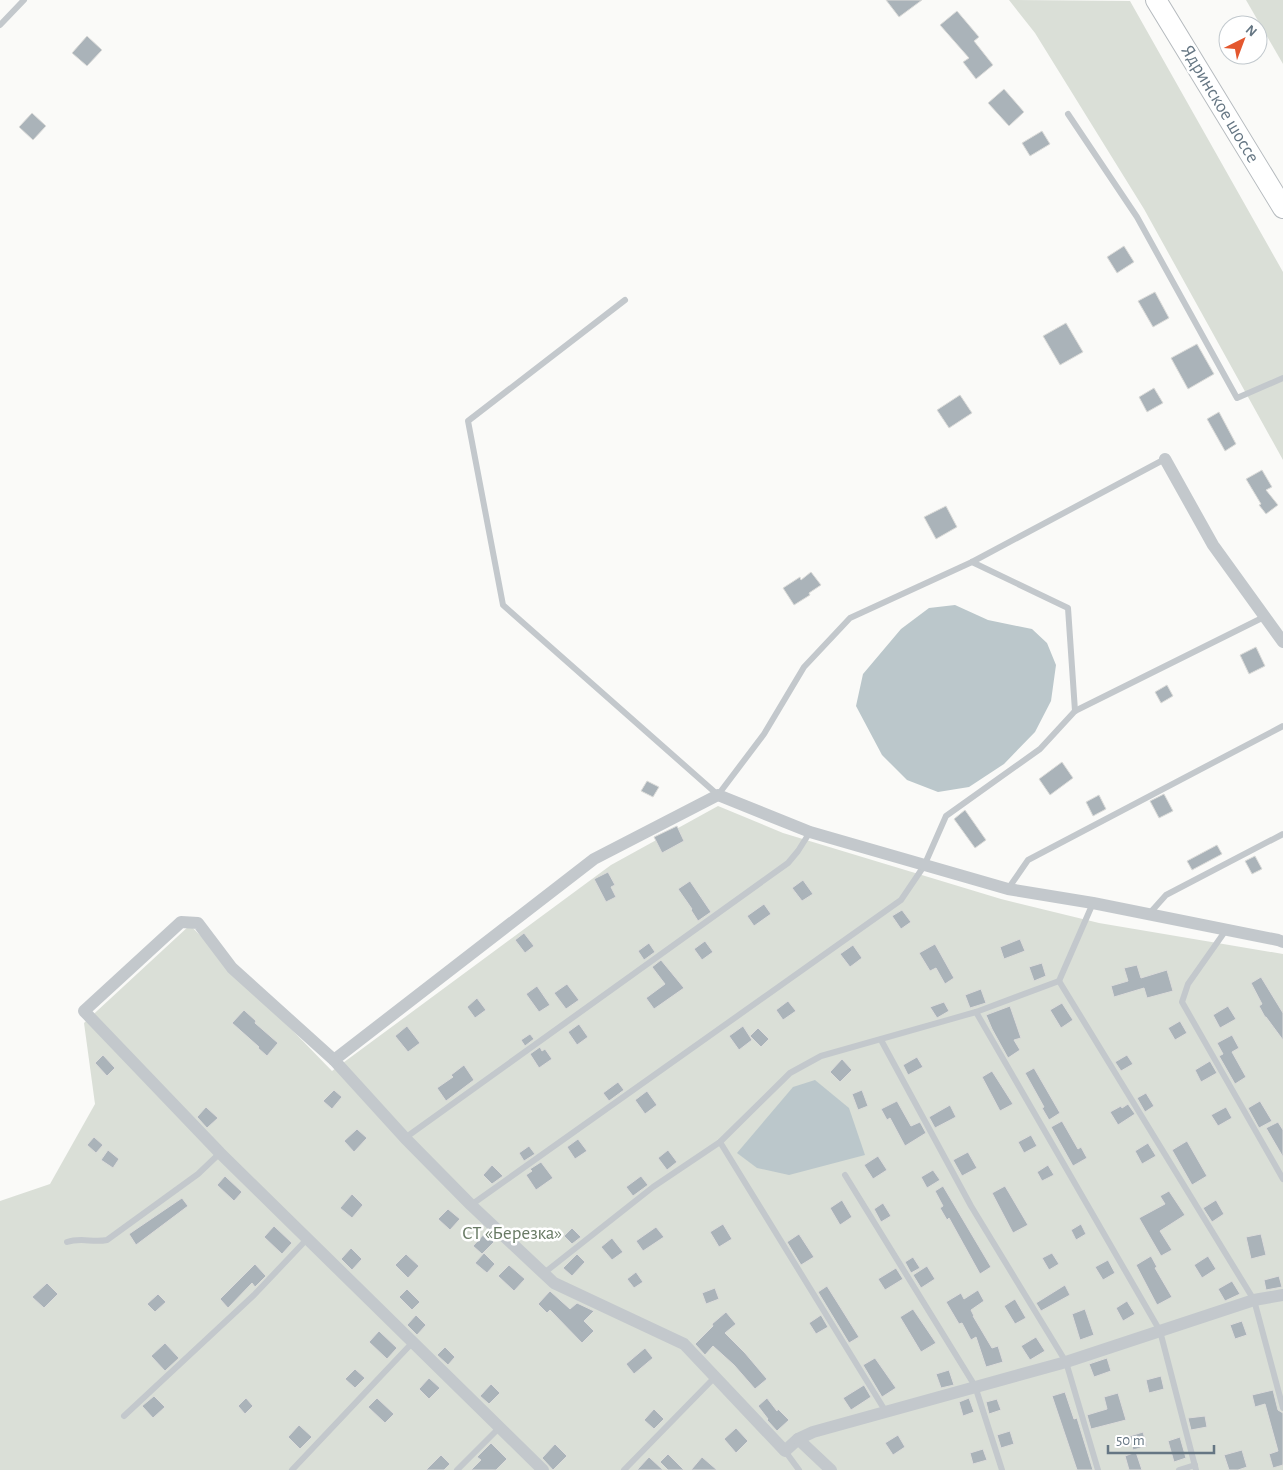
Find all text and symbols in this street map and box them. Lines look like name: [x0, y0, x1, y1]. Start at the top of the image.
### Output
north arrow: [1218, 15, 1268, 65]
text: N: [1243, 23, 1259, 40]
street label: Ядринское шоссе: [1177, 42, 1263, 166]
park label: СТ «Березка»: [462, 1224, 562, 1243]
scale bar: [1108, 1422, 1214, 1454]
text: 50 m: [1116, 1433, 1145, 1448]

